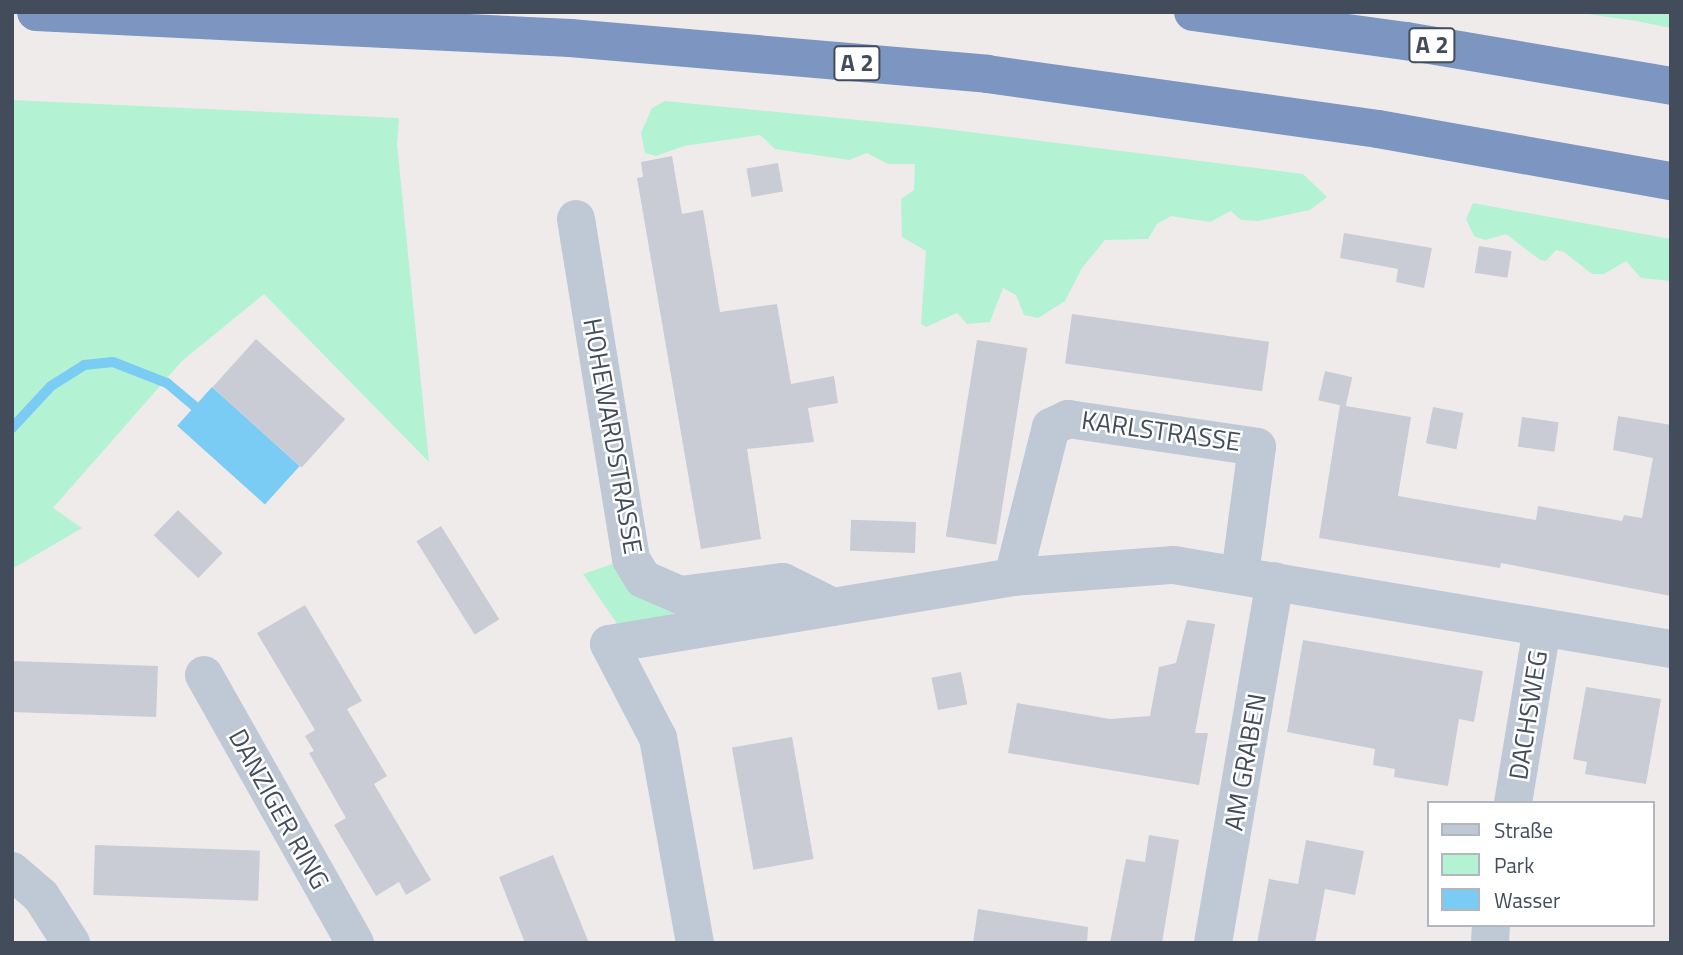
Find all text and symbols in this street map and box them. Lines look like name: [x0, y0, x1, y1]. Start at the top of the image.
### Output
road number: A 2: [1408, 25, 1456, 66]
road number: A 2: [832, 42, 882, 84]
street label: HOHEWARDSTRASSE: [577, 316, 649, 556]
street label: KARLSTRASSE: [1079, 404, 1243, 458]
street label: DACHSWEG: [1502, 648, 1554, 782]
street label: AM GRABEN: [1218, 691, 1272, 833]
street label: DANZIGER RING: [222, 724, 336, 894]
legend: [1428, 801, 1655, 927]
text: Straße: [1494, 814, 1553, 846]
text: Park: [1494, 849, 1534, 881]
text: Wasser: [1494, 884, 1560, 916]

